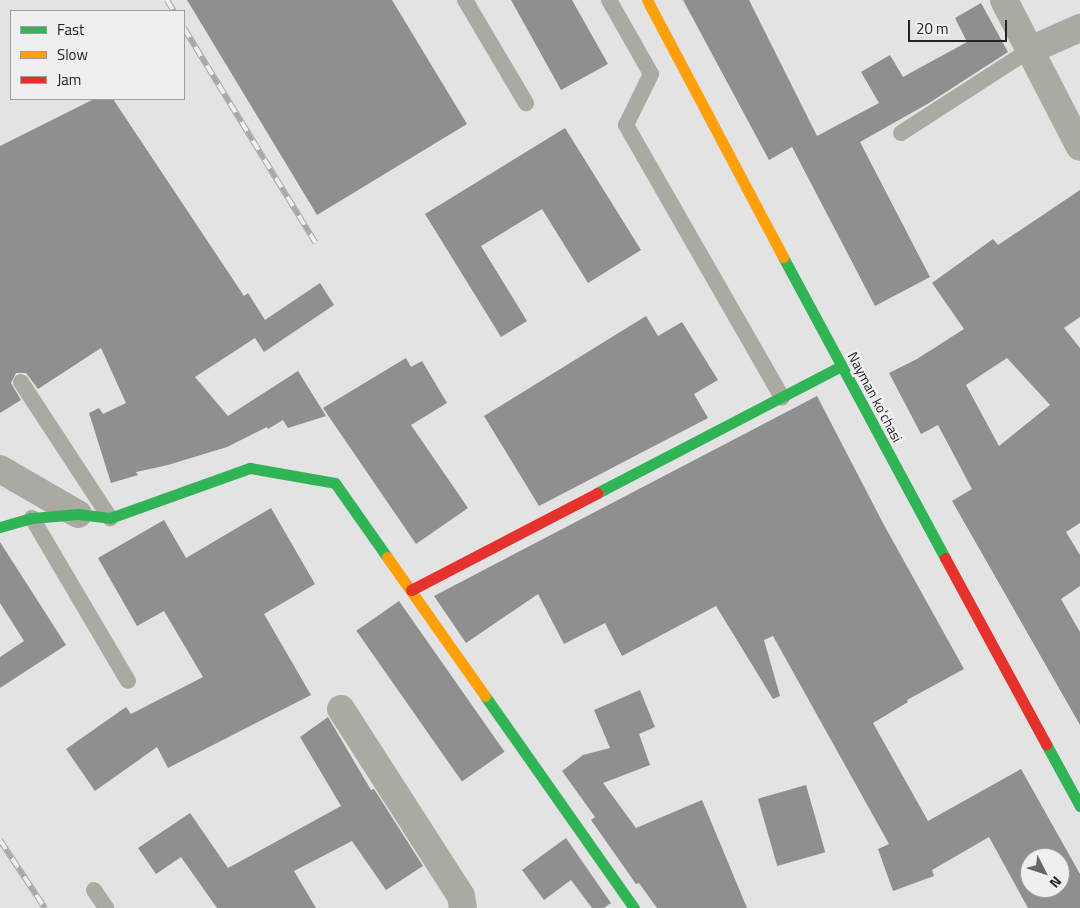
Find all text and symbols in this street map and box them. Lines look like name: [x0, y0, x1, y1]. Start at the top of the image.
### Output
legend: [10, 10, 185, 100]
scale bar: [910, 10, 1009, 42]
text: 20 m: [916, 17, 949, 40]
text: Fast: [57, 18, 84, 41]
text: Slow: [57, 43, 88, 66]
text: Jam: [57, 68, 81, 91]
street label: Nayman koʻchasi: [844, 349, 906, 445]
north arrow: [1020, 848, 1070, 898]
text: N: [1045, 872, 1067, 893]

